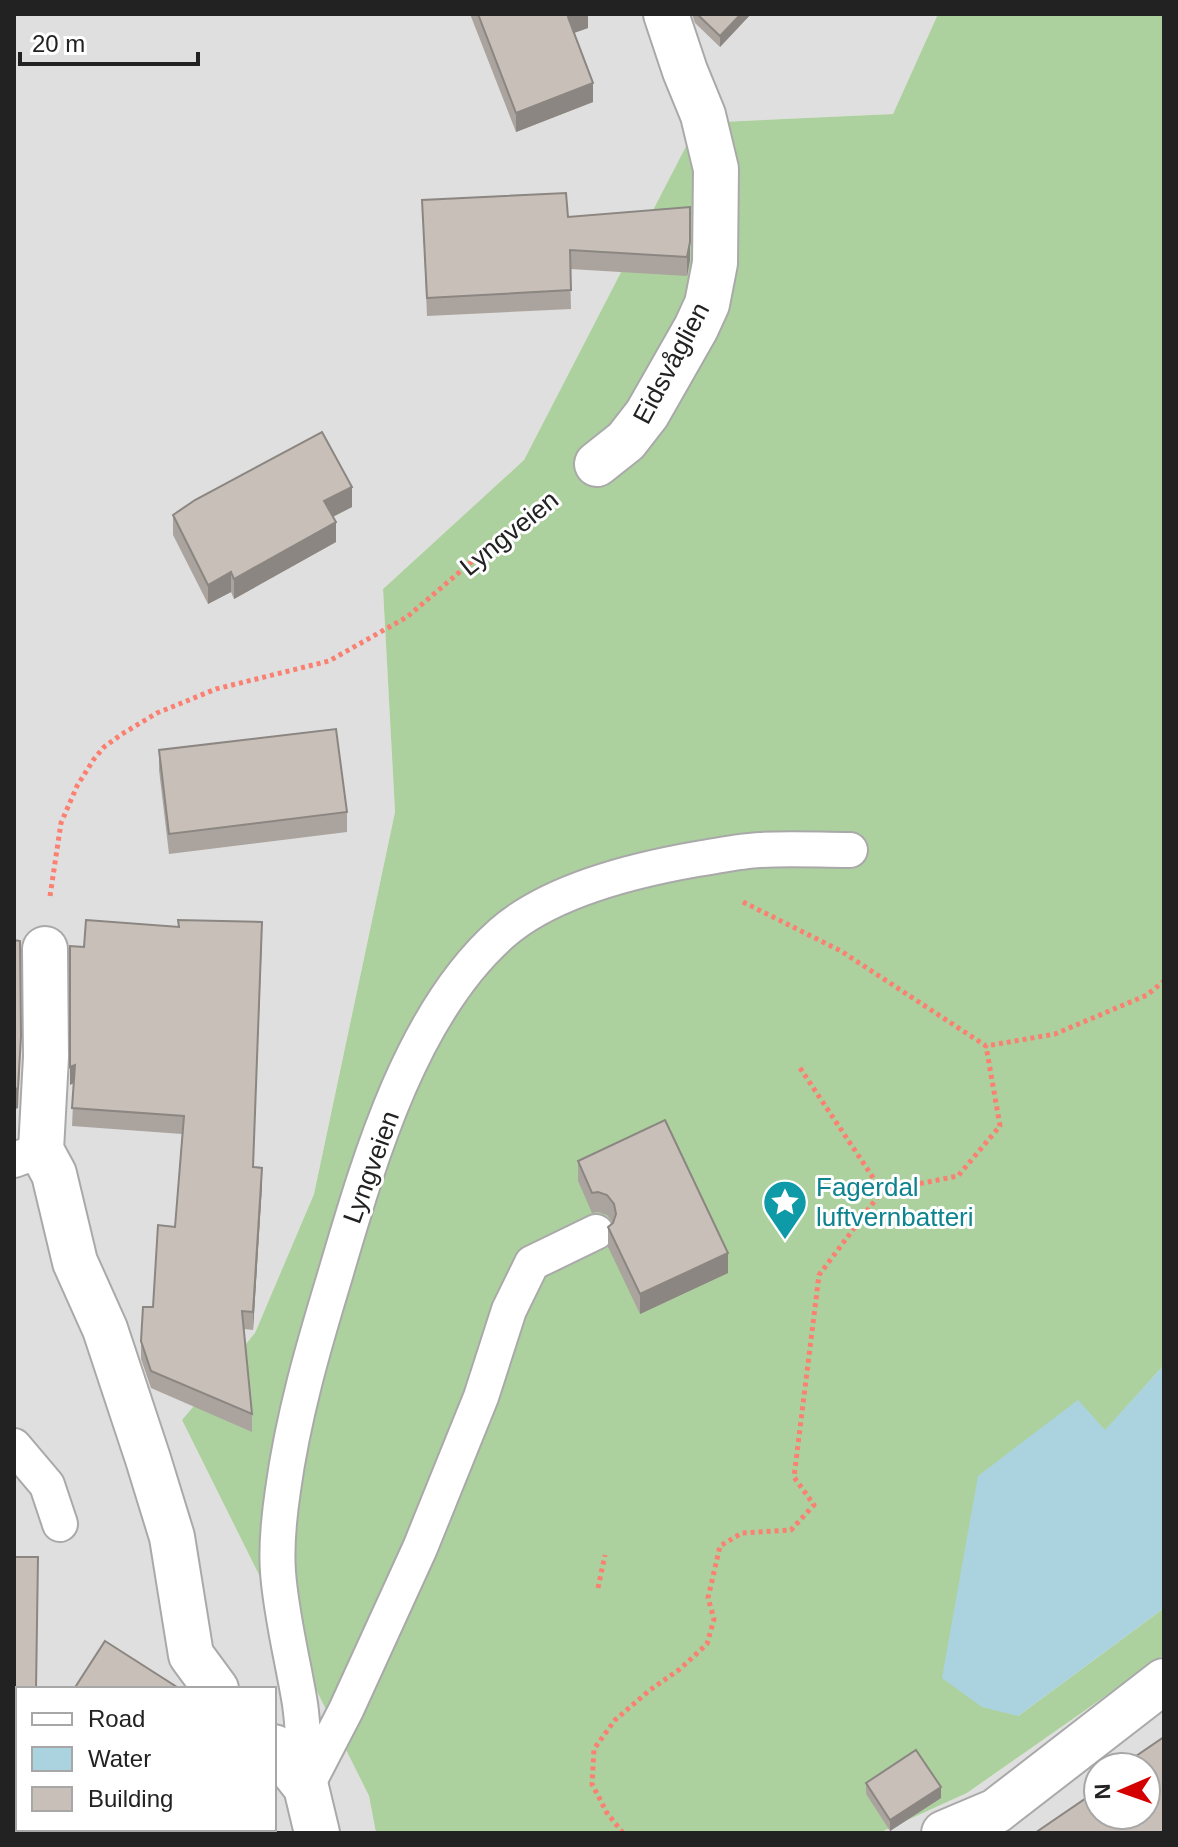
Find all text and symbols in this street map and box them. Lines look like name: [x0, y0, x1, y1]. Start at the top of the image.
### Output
scale bar: [20, 16, 198, 66]
text: 20 m: [32, 30, 85, 57]
street label: Eidsvåglien: [627, 297, 715, 429]
street label: Lyngveien: [454, 484, 564, 582]
street label: Lyngveien: [337, 1107, 405, 1227]
place label: Fagerdal luftvernbatteri: [816, 1172, 974, 1232]
place icon: Fagerdal luftvernbatteri: [761, 1178, 809, 1241]
legend: [16, 1687, 276, 1831]
text: Road: [88, 1705, 145, 1732]
text: Water: [88, 1745, 151, 1772]
north arrow: [1082, 1751, 1162, 1831]
text: N: [1090, 1783, 1115, 1800]
text: Building: [88, 1785, 173, 1812]

